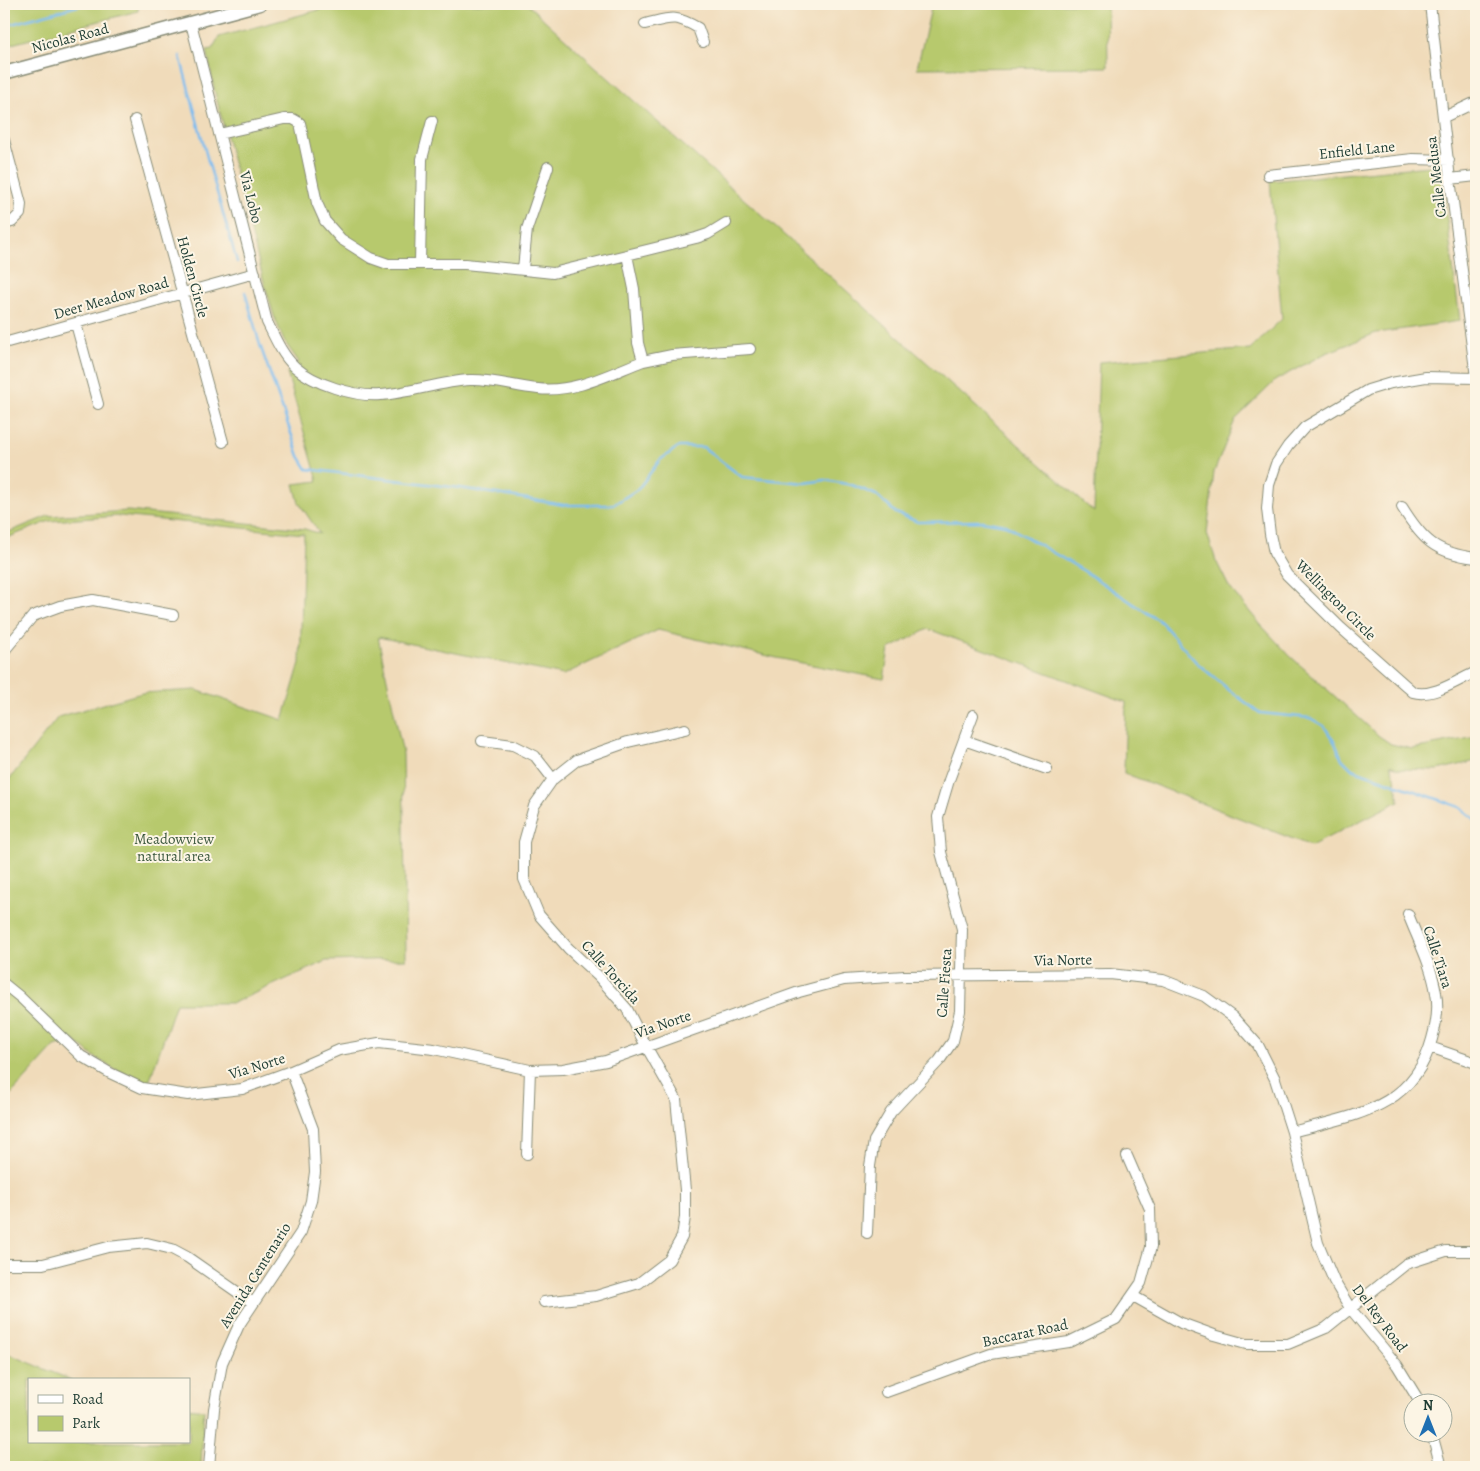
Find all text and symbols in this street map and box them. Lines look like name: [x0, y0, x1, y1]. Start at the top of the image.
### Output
street label: Nicolas Road: [29, 18, 112, 58]
street label: Calle Medusa: [1421, 135, 1451, 219]
street label: Enfield Lane: [1318, 136, 1396, 164]
street label: Via Lobo: [235, 168, 267, 225]
street label: Holden Circle: [173, 234, 214, 320]
street label: Deer Meadow Road: [51, 272, 172, 324]
street label: Wellington Circle: [1291, 555, 1381, 645]
park label: Meadowview natural area: [134, 829, 215, 866]
street label: Calle Tiara: [1418, 923, 1458, 991]
street label: Calle Torcida: [577, 936, 645, 1008]
street label: Calle Fiesta: [932, 948, 956, 1018]
street label: Via Norte: [1033, 949, 1092, 971]
street label: Via Norte: [631, 1005, 694, 1043]
street label: Via Norte: [225, 1048, 288, 1084]
street label: Avenida Centenario: [214, 1219, 295, 1332]
street label: Del Rey Road: [1348, 1280, 1413, 1357]
street label: Baccarat Road: [980, 1314, 1071, 1352]
legend: [28, 1378, 190, 1444]
text: Road: [72, 1389, 104, 1409]
north arrow: [1402, 1394, 1452, 1444]
text: N: [1423, 1396, 1433, 1415]
text: Park: [72, 1413, 101, 1433]

